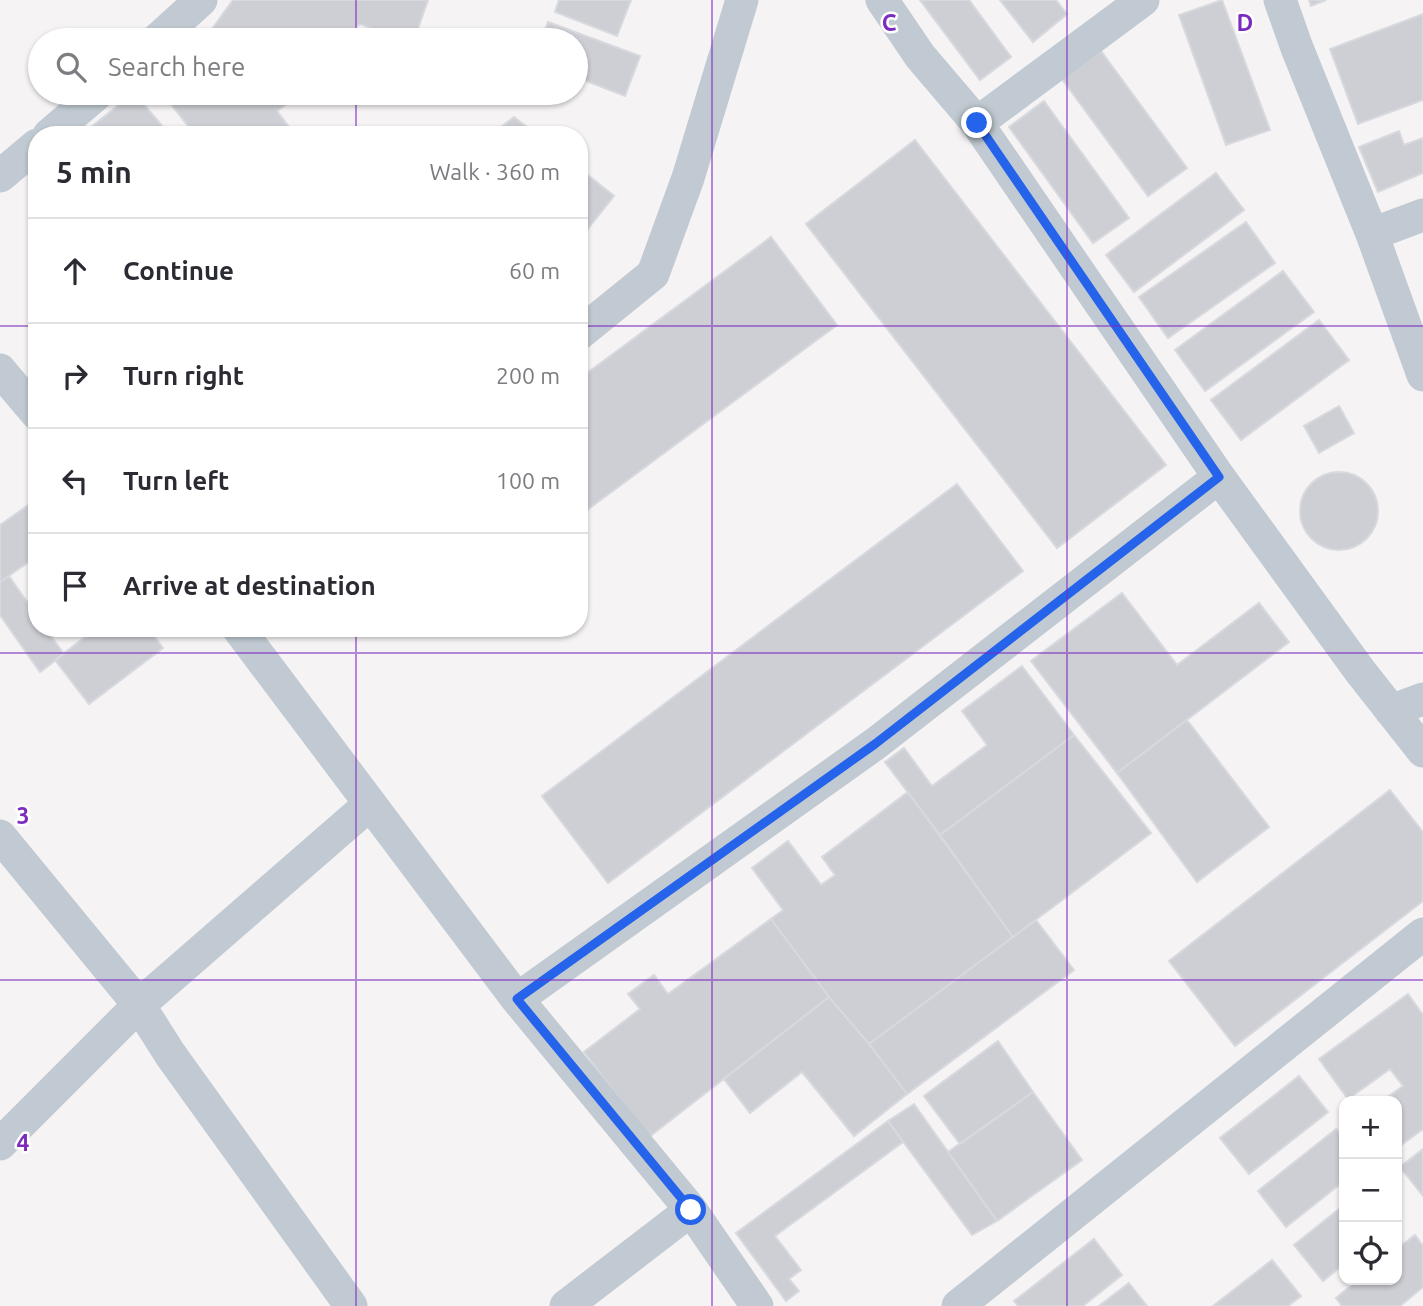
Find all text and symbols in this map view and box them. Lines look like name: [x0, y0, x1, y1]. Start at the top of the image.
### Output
text: C: [882, 10, 897, 35]
text: D: [1237, 10, 1253, 35]
search box: [28, 28, 588, 105]
icon: search: [52, 48, 90, 86]
text: Search here: [108, 52, 245, 81]
route end: [961, 107, 992, 138]
text: 5 min: [56, 155, 132, 189]
text: Walk · 360 m: [429, 159, 560, 184]
icon: ahead: [56, 252, 94, 290]
text: Continue: [123, 256, 234, 285]
text: 60 m: [509, 258, 560, 283]
icon: right: [56, 357, 94, 395]
text: Turn right: [123, 361, 244, 390]
text: 200 m: [496, 363, 560, 388]
icon: left: [56, 462, 94, 500]
text: Turn left: [123, 466, 229, 495]
text: 100 m: [496, 468, 560, 493]
icon: arrive: [56, 567, 94, 605]
text: Arrive at destination: [123, 571, 376, 600]
text: 3: [17, 803, 29, 828]
map controls: [1339, 1096, 1402, 1285]
button: +: [1339, 1096, 1402, 1159]
text: 4: [17, 1130, 30, 1155]
button: −: [1339, 1159, 1402, 1222]
route start: [675, 1194, 706, 1225]
button: locate: [1339, 1222, 1402, 1285]

